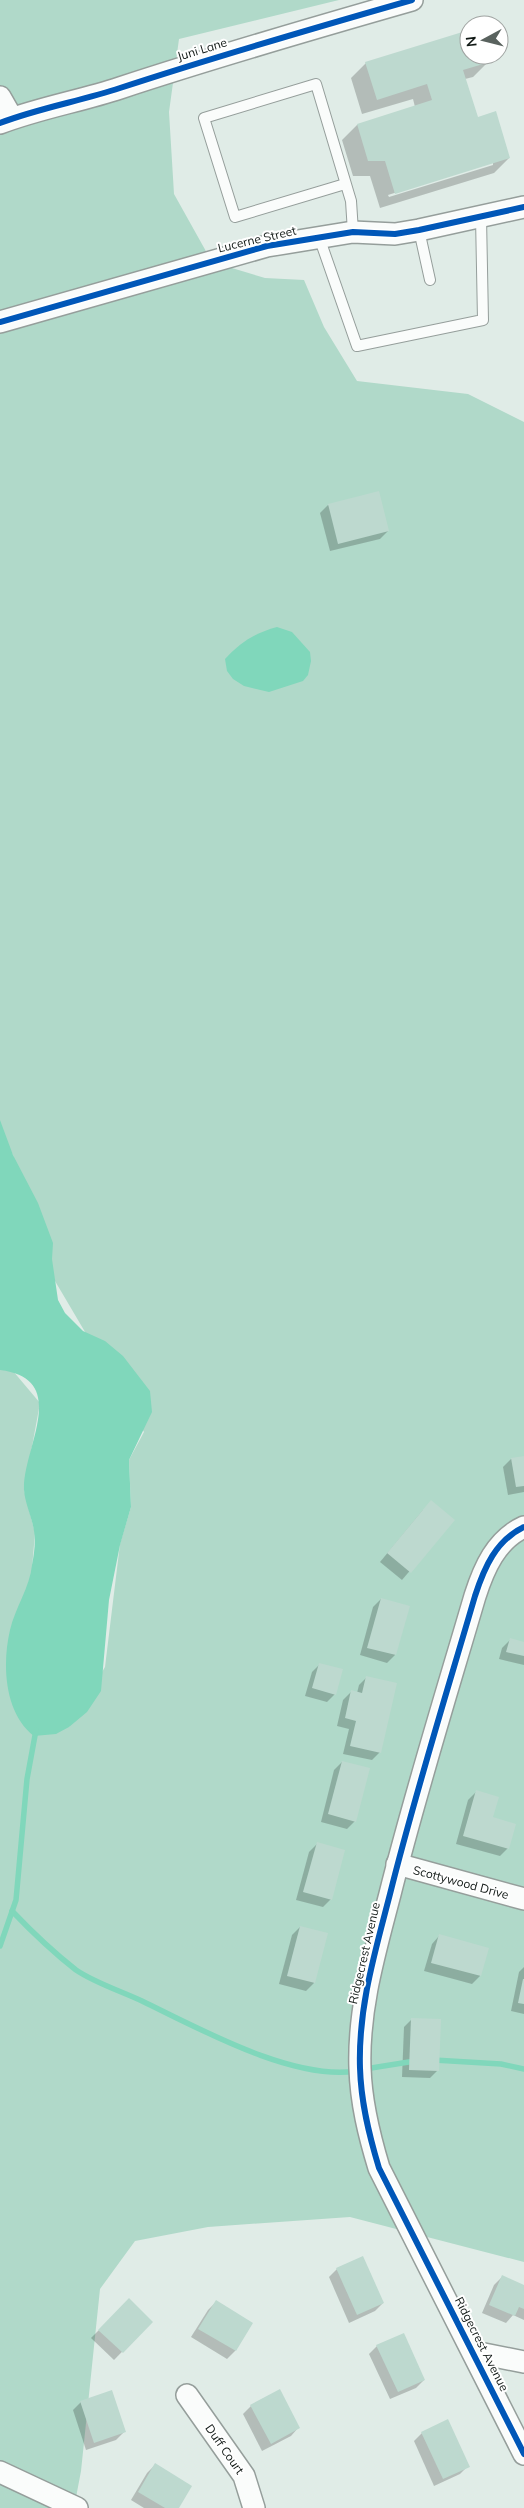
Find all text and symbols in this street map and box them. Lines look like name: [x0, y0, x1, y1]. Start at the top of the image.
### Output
north arrow: [459, 15, 509, 65]
street label: Juni Lane: [175, 34, 229, 64]
text: N: [462, 35, 481, 48]
street label: Lucerne Street: [216, 223, 298, 255]
street label: Scottywood Drive: [412, 1862, 510, 1902]
street label: Ridgecrest Avenue: [345, 1901, 383, 2005]
street label: Ridgecrest Avenue: [452, 2294, 512, 2394]
street label: Duff Court: [202, 2421, 248, 2477]

